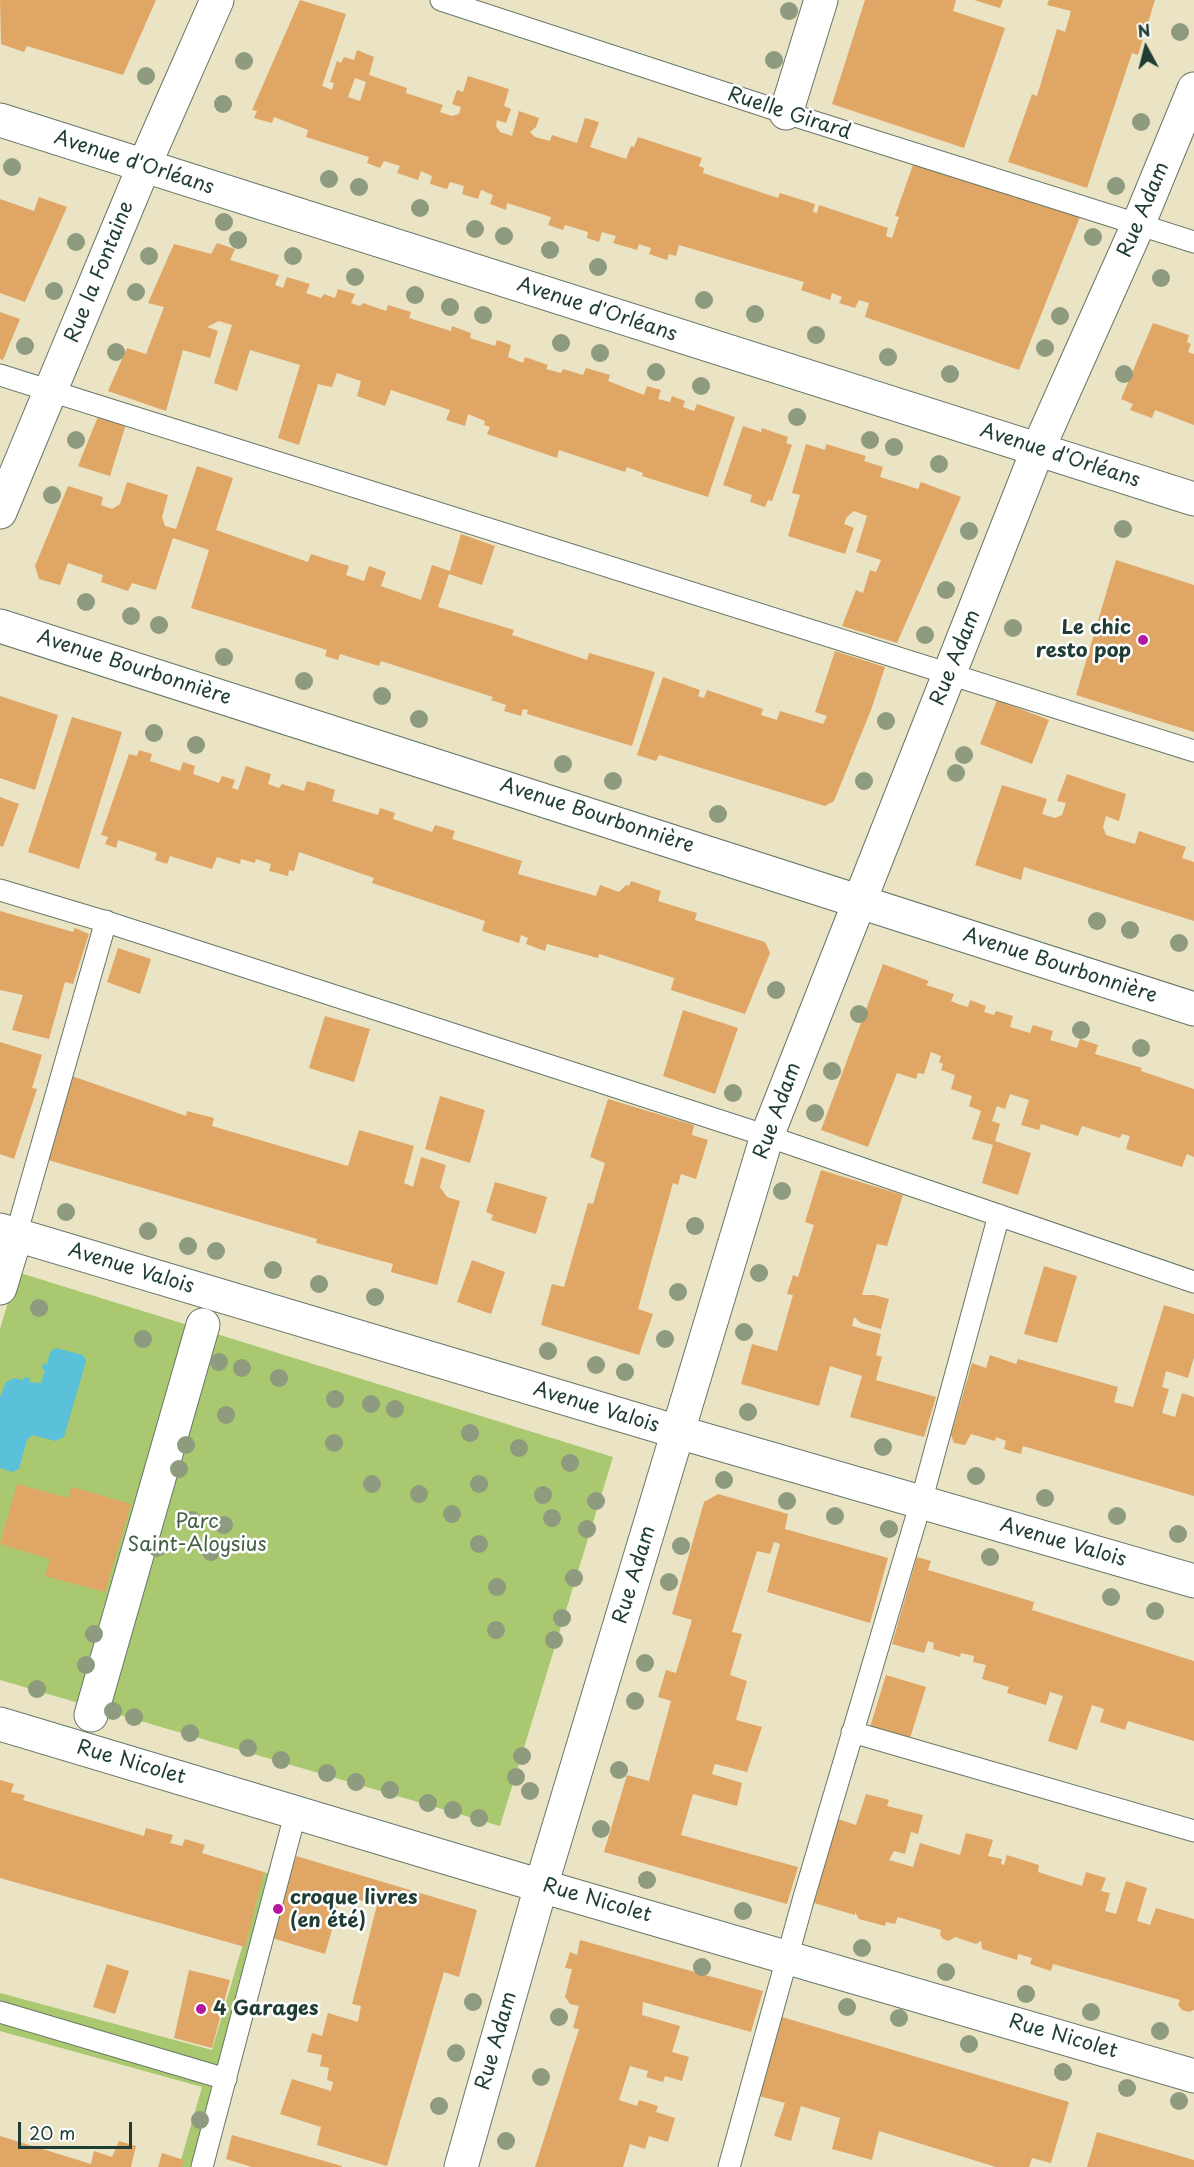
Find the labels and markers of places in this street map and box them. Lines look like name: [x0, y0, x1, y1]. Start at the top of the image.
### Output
place label: Le chic resto pop: [1036, 616, 1131, 663]
marker: Le chic resto pop: [1136, 633, 1150, 647]
place label: croque livres (en été): [290, 1886, 418, 1933]
marker: croque livres (en été): [271, 1902, 285, 1916]
place label: 4 Garages: [213, 1997, 318, 2021]
marker: 4 Garages: [194, 2002, 208, 2016]

